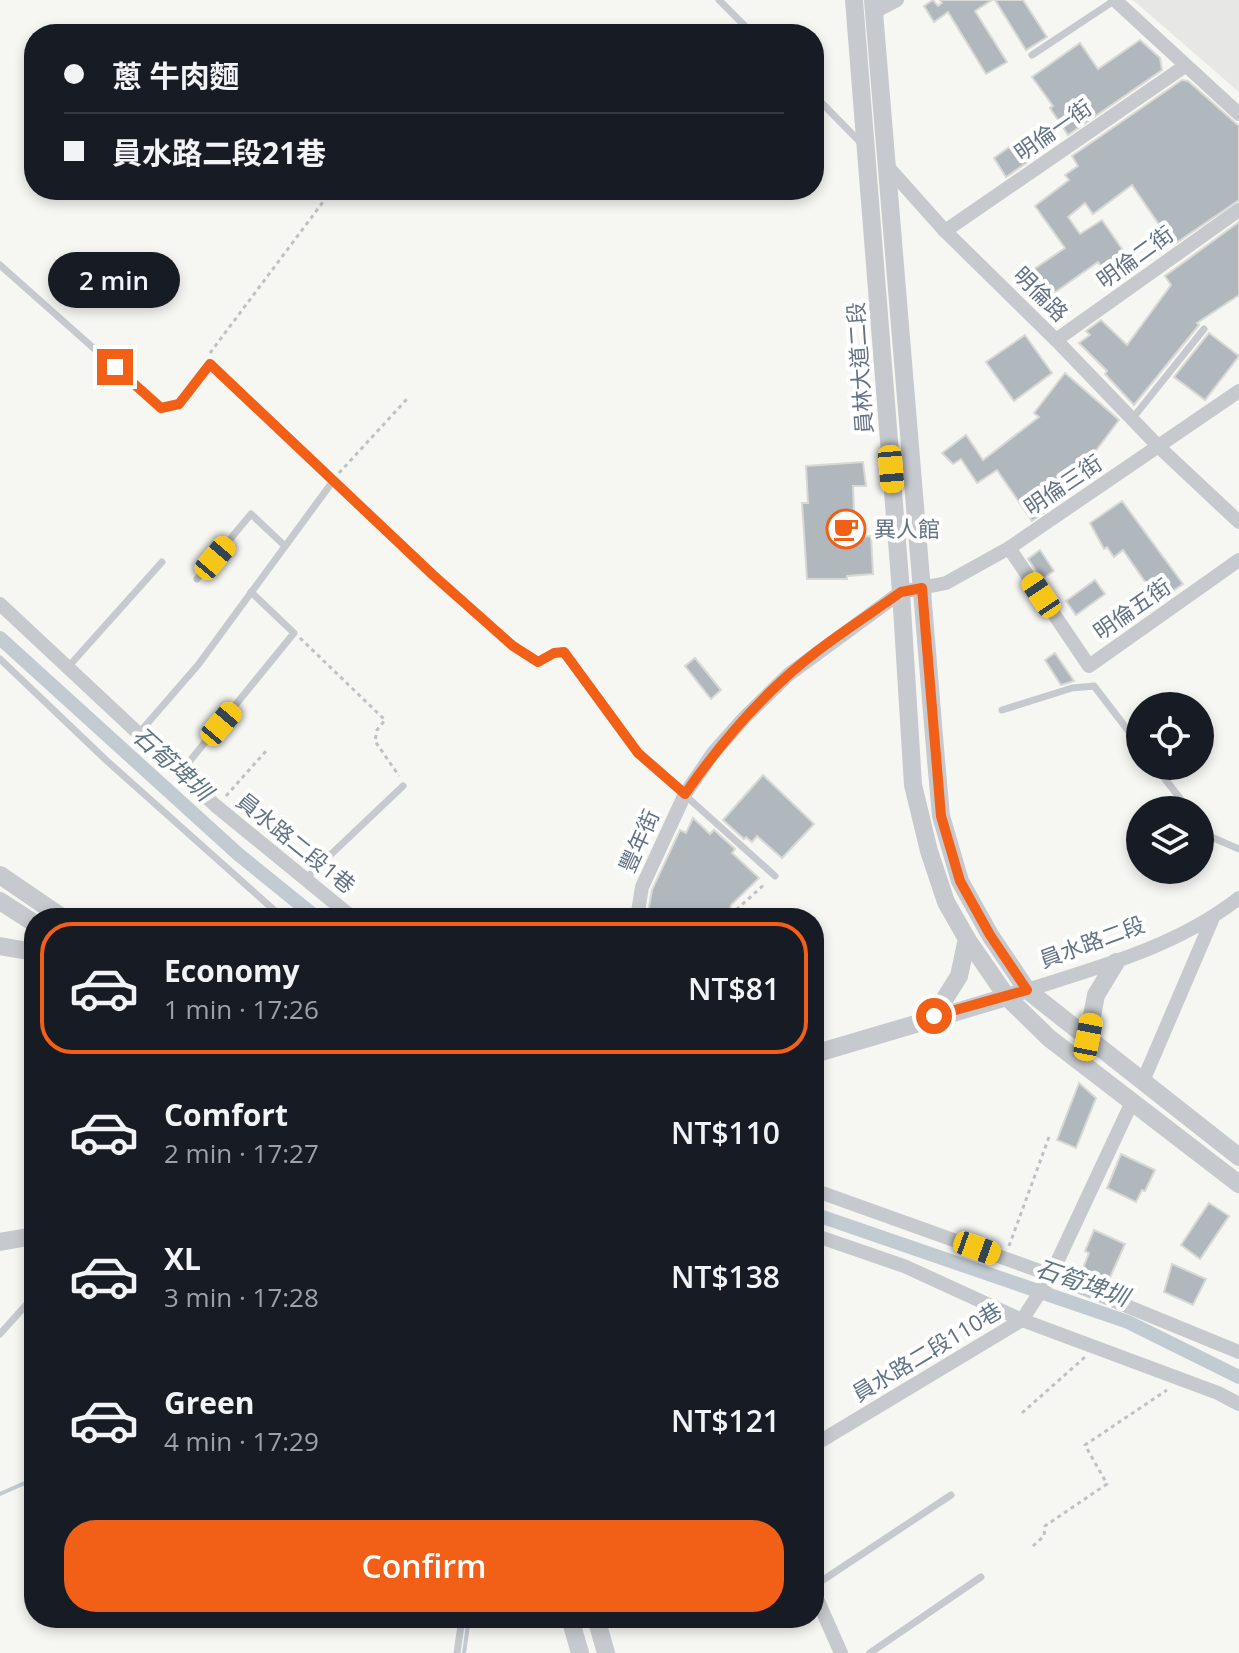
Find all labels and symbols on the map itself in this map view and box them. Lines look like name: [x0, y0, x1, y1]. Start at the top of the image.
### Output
street label: 明倫一街: [1008, 92, 1097, 167]
street label: 明倫二街: [1090, 218, 1179, 294]
callout: 2 min: [49, 251, 181, 307]
street label: 明倫路: [1008, 259, 1076, 327]
street label: 員林大道二段: [839, 301, 879, 435]
route end: [97, 349, 133, 385]
car: [877, 444, 905, 494]
street label: 明倫三街: [1018, 447, 1107, 521]
cafe icon: 異人館: [825, 508, 867, 550]
place label: 異人館: [874, 513, 940, 543]
car: [190, 532, 240, 584]
car: [1018, 568, 1064, 622]
street label: 明倫五街: [1087, 571, 1176, 646]
car: [196, 698, 246, 750]
water label: 石筍埤圳: [126, 719, 222, 809]
street label: 員水路二段1巷: [231, 785, 362, 899]
street label: 豐年街: [611, 804, 665, 877]
street label: 員水路二段: [1035, 908, 1148, 974]
route start: [916, 998, 952, 1034]
car: [1072, 1011, 1104, 1063]
car: [950, 1229, 1004, 1267]
water label: 石筍埤圳: [1032, 1250, 1136, 1314]
street label: 員水路二段110巷: [846, 1295, 1007, 1408]

